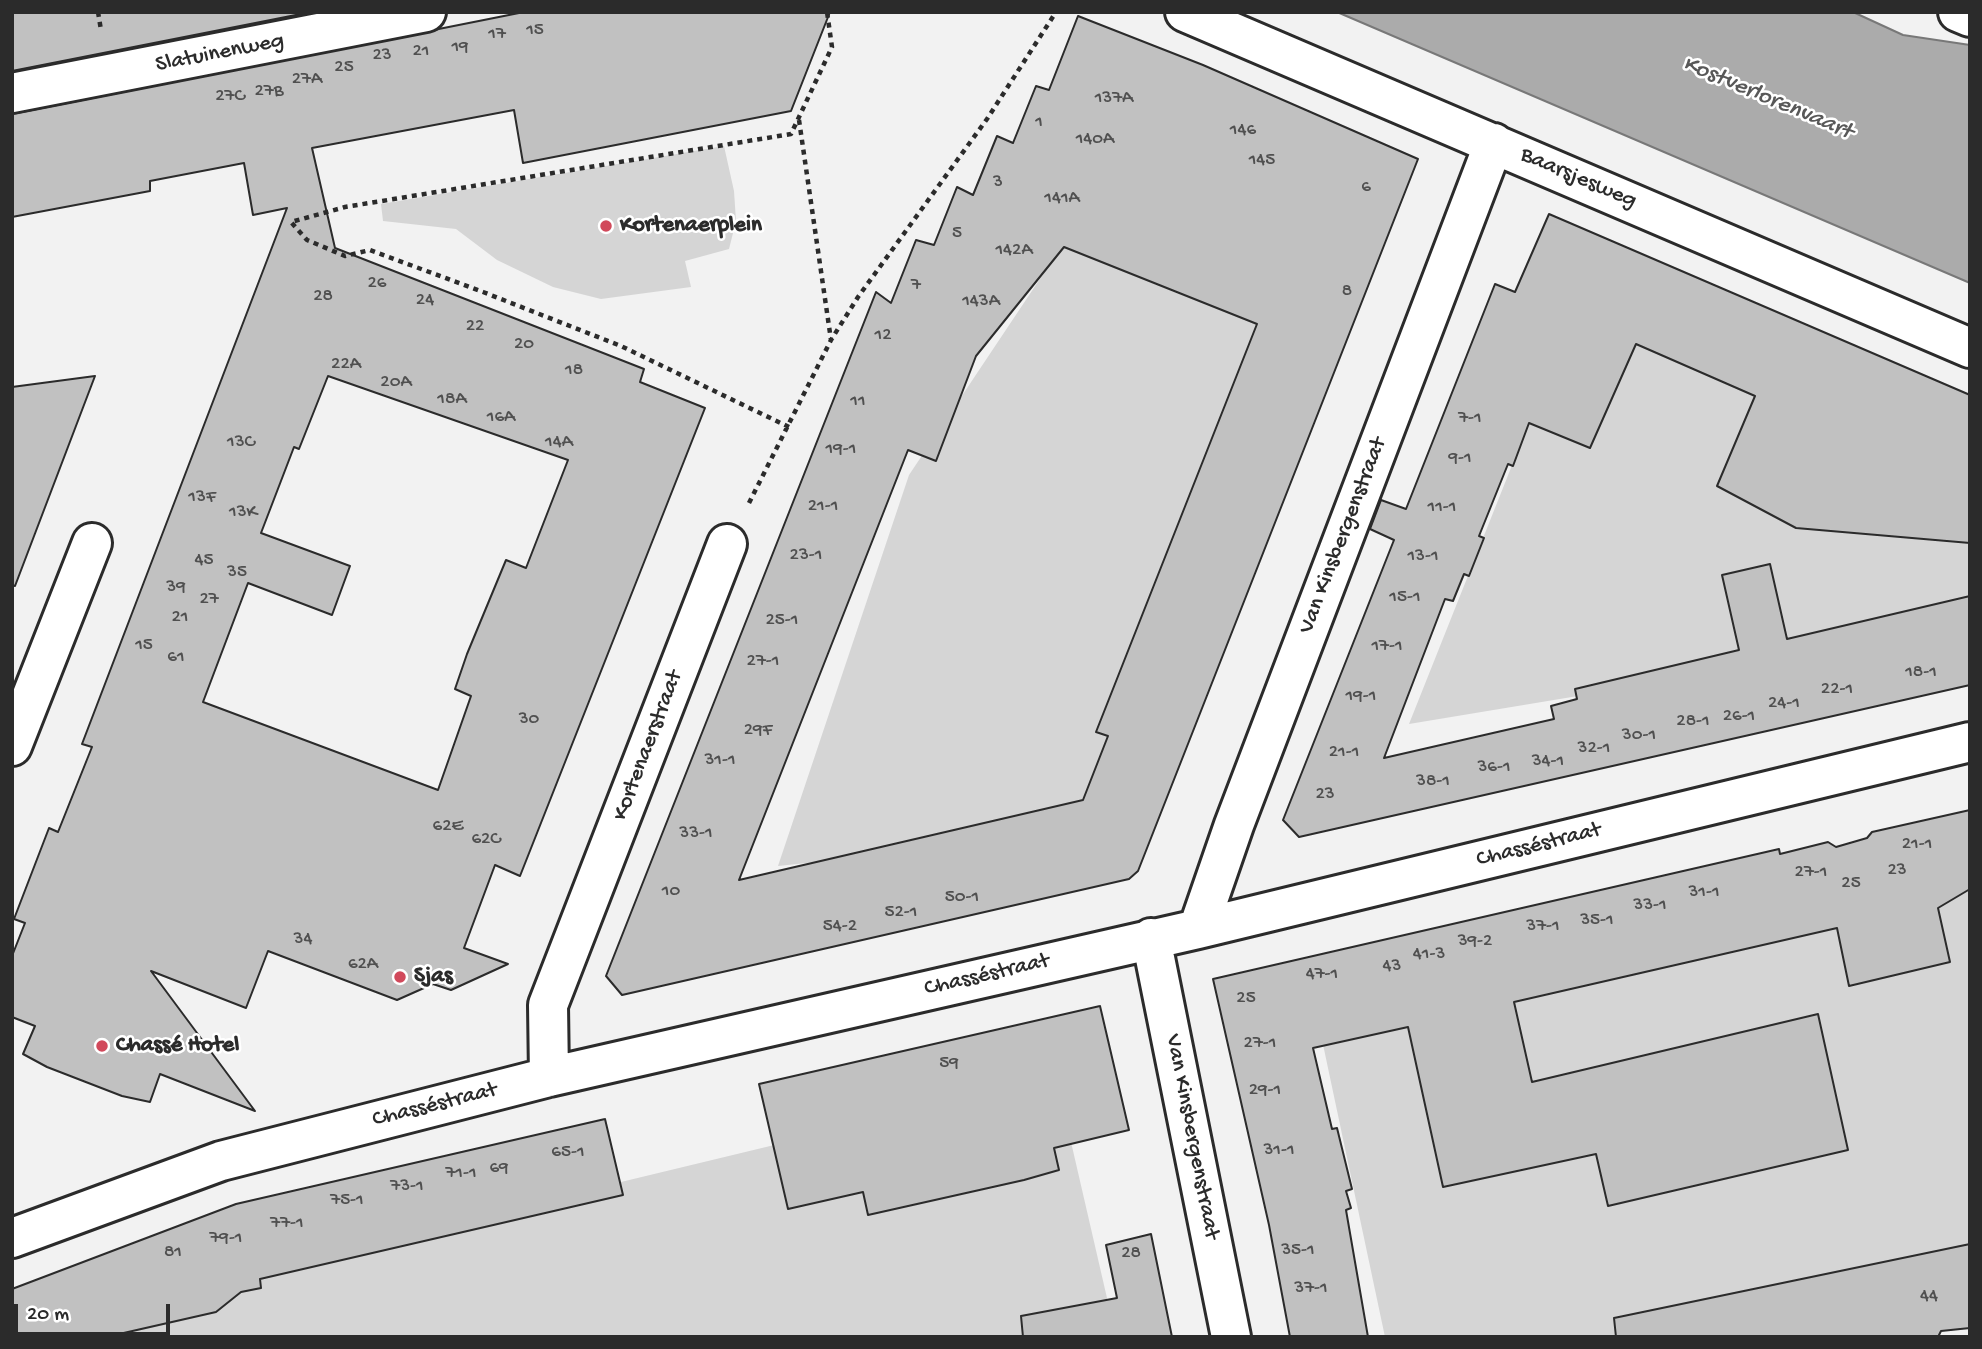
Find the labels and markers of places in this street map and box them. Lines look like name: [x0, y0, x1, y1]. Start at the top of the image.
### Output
place label: Kortenaerplein: [620, 212, 762, 240]
marker: Kortenaerplein: [598, 218, 614, 234]
place label: Sjas: [414, 963, 453, 991]
marker: Sjas: [392, 969, 408, 985]
place label: Chassé Hotel: [116, 1032, 239, 1060]
marker: Chassé Hotel: [94, 1038, 110, 1054]

